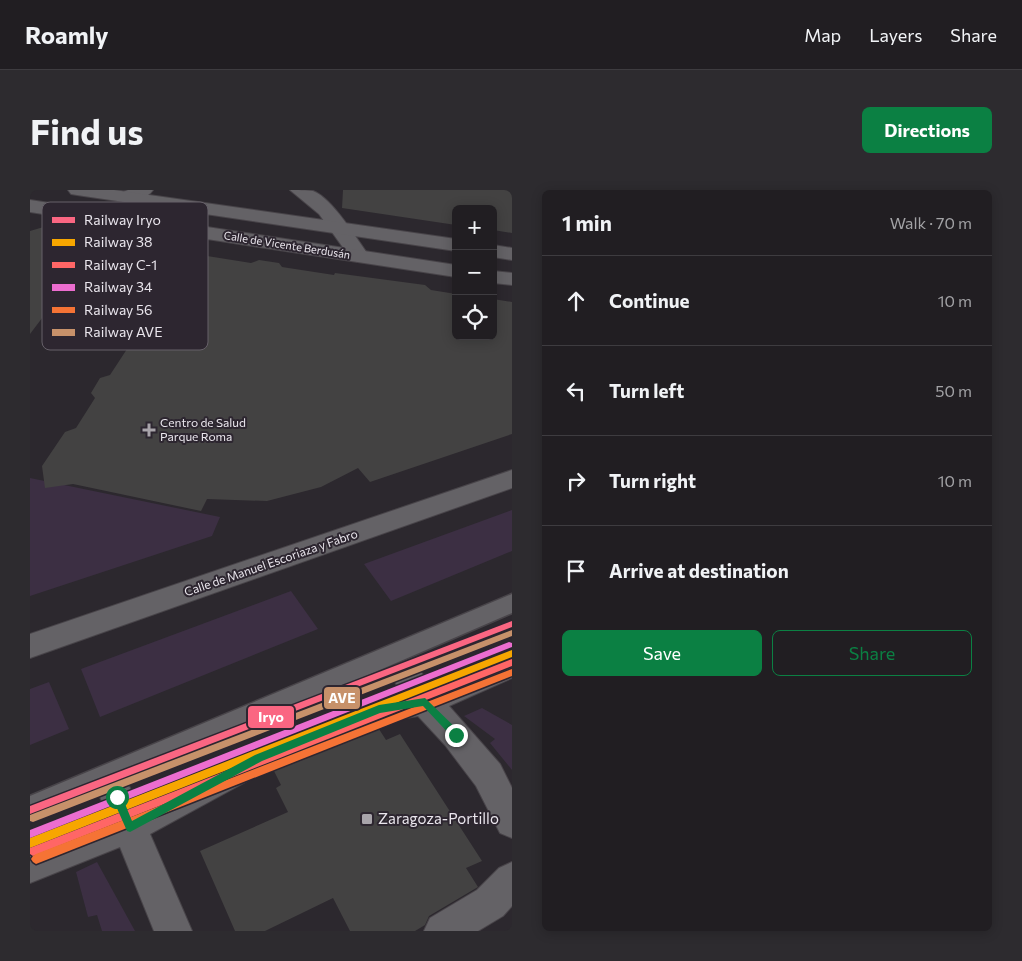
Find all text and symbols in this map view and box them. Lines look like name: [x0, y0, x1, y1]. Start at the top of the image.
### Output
text: Roamly: [25, 20, 108, 49]
text: Map: [804, 24, 841, 46]
text: Layers: [869, 24, 922, 46]
text: Share: [950, 24, 997, 46]
button: Directions: [862, 107, 992, 153]
text: Find us: [30, 109, 144, 152]
legend: [42, 202, 208, 350]
map controls: [452, 205, 497, 340]
button: +: [452, 205, 497, 250]
text: 1 min: [562, 210, 612, 235]
text: Railway Iryo: [84, 211, 161, 228]
text: Walk · 70 m: [890, 213, 972, 232]
street label: Calle de Vicente Berdusán: [223, 228, 351, 261]
text: Railway 38: [84, 233, 152, 250]
button: −: [452, 250, 497, 295]
text: Railway C-1: [84, 256, 157, 273]
text: Railway 34: [84, 278, 153, 295]
icon: ahead: [562, 287, 590, 315]
text: Continue: [609, 289, 689, 312]
text: 10 m: [938, 291, 972, 310]
button: locate: [452, 295, 497, 340]
text: Railway 56: [84, 301, 153, 318]
text: Railway AVE: [84, 323, 163, 340]
icon: left: [562, 377, 590, 405]
text: Turn left: [609, 379, 684, 402]
text: 50 m: [935, 381, 972, 400]
place label: Centro de Salud Parque Roma: [160, 415, 246, 443]
marker: Centro de Salud Parque Roma: [142, 423, 156, 437]
icon: right: [562, 467, 590, 495]
text: Turn right: [609, 469, 696, 492]
text: 10 m: [938, 471, 972, 490]
street label: Calle de Manuel Escoriaza y Fabro: [182, 526, 359, 598]
icon: arrive: [562, 557, 590, 585]
text: Arrive at destination: [609, 559, 789, 582]
button: Save: [562, 630, 762, 676]
button: Share: [772, 630, 972, 676]
line badge: AVE: [323, 686, 361, 710]
text: AVE: [328, 689, 356, 706]
line badge: Iryo: [247, 705, 295, 729]
text: Iryo: [258, 708, 284, 725]
route end: [445, 724, 468, 747]
route start: [106, 786, 129, 809]
place label: Zaragoza-Portillo: [378, 809, 499, 827]
marker: Zaragoza-Portillo: [360, 812, 374, 826]

